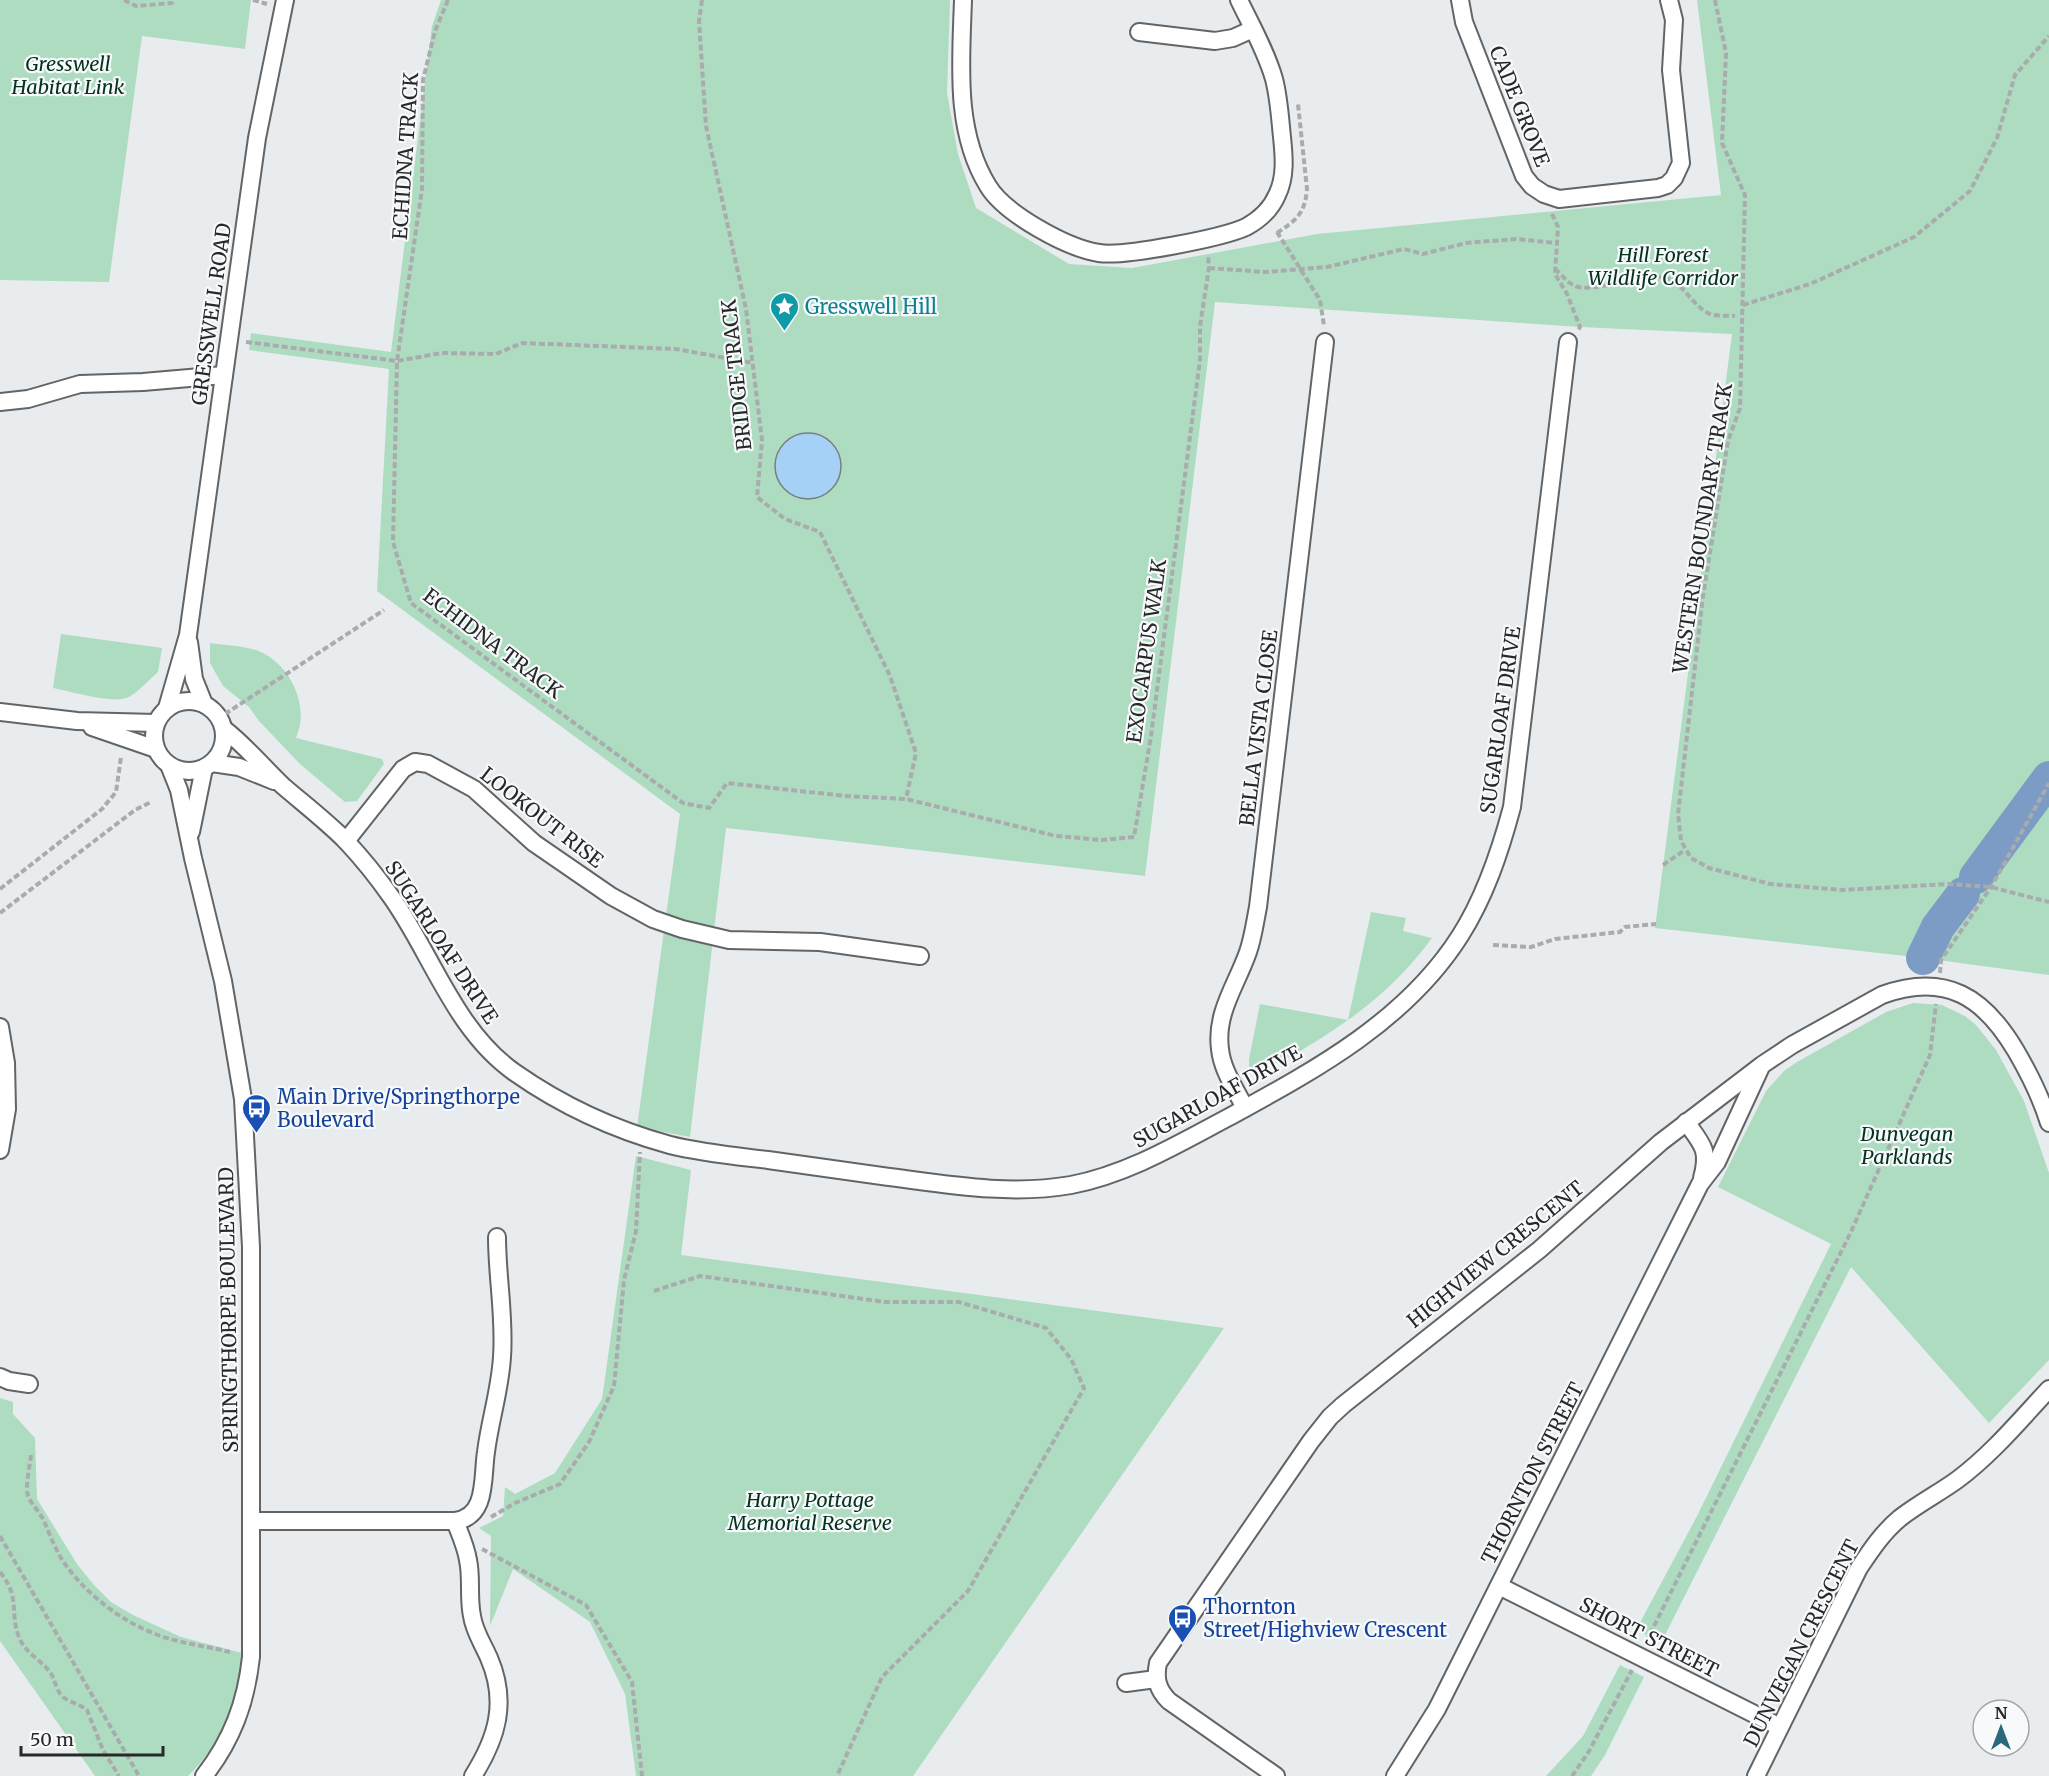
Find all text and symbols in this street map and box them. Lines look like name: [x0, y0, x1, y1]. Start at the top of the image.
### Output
street label: CADE GROVE: [1484, 42, 1556, 170]
park label: Gresswell Habitat Link: [11, 51, 124, 99]
street label: ECHIDNA TRACK: [387, 71, 423, 241]
street label: GRESSWELL ROAD: [186, 221, 236, 407]
park label: Hill Forest Wildlife Corridor: [1588, 242, 1739, 290]
place icon: Gresswell Hill: [768, 290, 800, 332]
place label: Gresswell Hill: [805, 294, 937, 319]
street label: BRIDGE TRACK: [716, 298, 756, 452]
street label: WESTERN BOUNDARY TRACK: [1667, 380, 1737, 676]
street label: EXOCARPUS WALK: [1121, 557, 1171, 745]
street label: ECHIDNA TRACK: [418, 583, 568, 704]
street label: SUGARLOAF DRIVE: [1474, 624, 1526, 815]
street label: BELLA VISTA CLOSE: [1234, 628, 1282, 828]
street label: LOOKOUT RISE: [476, 761, 609, 873]
street label: SUGARLOAF DRIVE: [380, 856, 504, 1028]
street label: SUGARLOAF DRIVE: [1128, 1039, 1306, 1153]
place label: Main Drive/Springthorpe Boulevard: [277, 1084, 520, 1132]
bus stop icon: Main Drive/Springthorpe Boulevard: [240, 1092, 272, 1134]
park label: Dunvegan Parklands: [1859, 1121, 1954, 1169]
street label: SPRINGTHORPE BOULEVARD: [213, 1167, 243, 1453]
street label: HIGHVIEW CRESCENT: [1402, 1175, 1588, 1333]
street label: THORNTON STREET: [1475, 1378, 1589, 1568]
park label: Harry Pottage Memorial Reserve: [727, 1487, 892, 1535]
street label: DUNVEGAN CRESCENT: [1738, 1535, 1864, 1751]
street label: SHORT STREET: [1575, 1591, 1723, 1683]
place label: Thornton Street/Highview Crescent: [1203, 1594, 1447, 1642]
bus stop icon: Thornton Street/Highview Crescent: [1166, 1602, 1198, 1644]
north arrow: [1971, 1698, 2031, 1758]
text: N: [1995, 1703, 2008, 1723]
scale bar: [21, 1719, 164, 1757]
text: 50 m: [30, 1728, 74, 1751]

